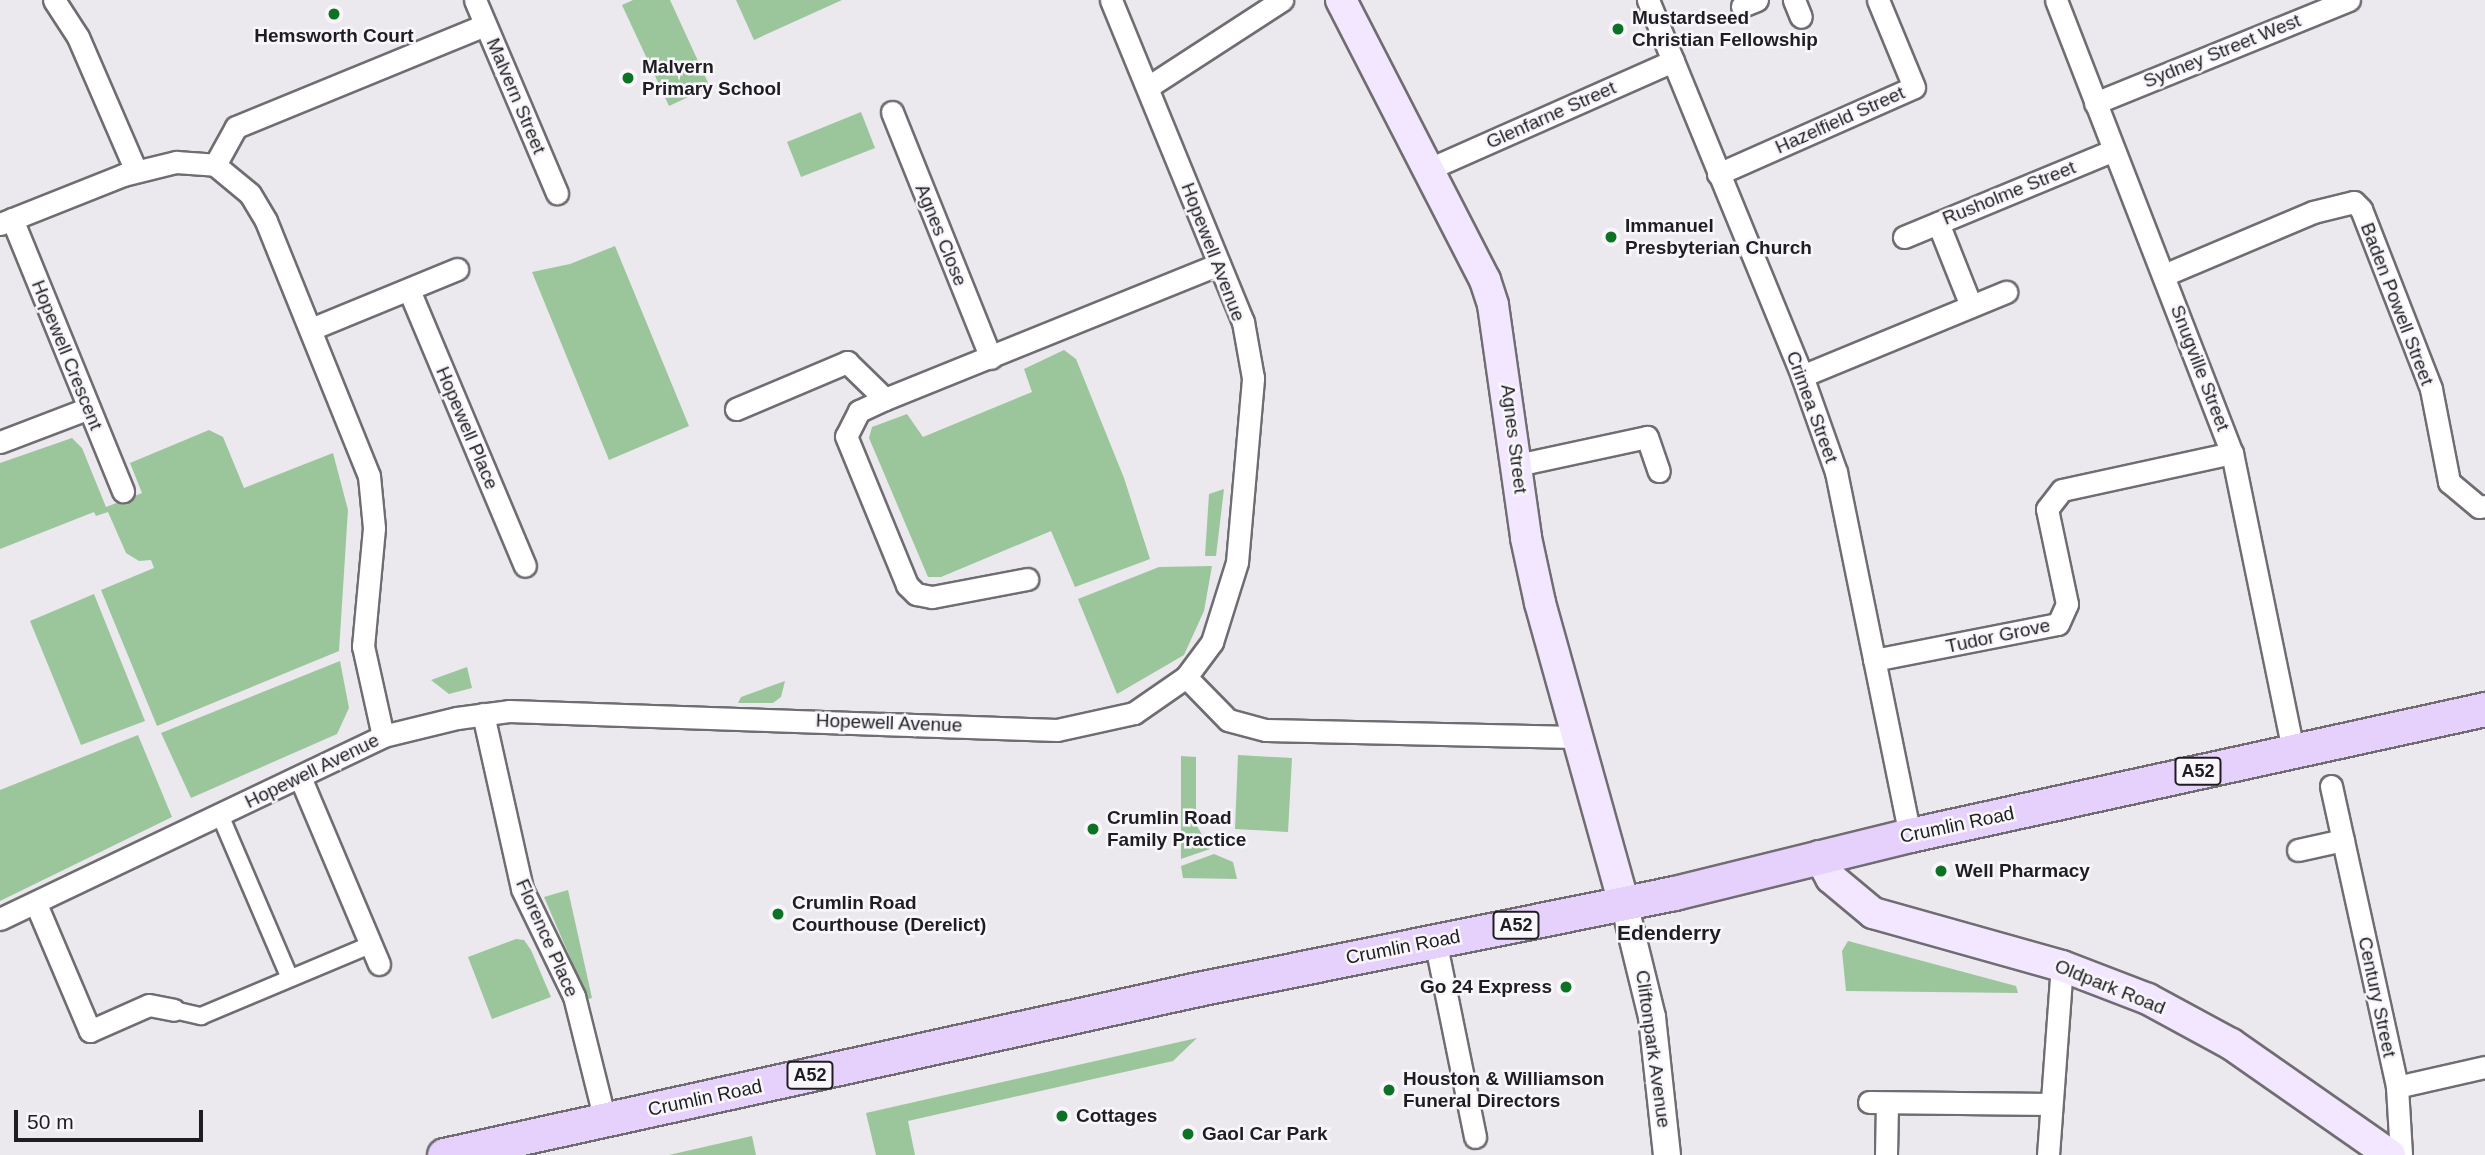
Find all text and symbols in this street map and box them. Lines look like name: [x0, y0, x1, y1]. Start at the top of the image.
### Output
marker: Hemsworth Court: [326, 6, 342, 22]
place label: Mustardseed Christian Fellowship: [1632, 7, 1818, 51]
street label: Sydney Street West: [2140, 9, 2304, 93]
marker: Mustardseed Christian Fellowship: [1610, 21, 1626, 37]
place label: Hemsworth Court: [254, 25, 414, 47]
street label: Malvern Street: [481, 35, 551, 157]
place label: Malvern Primary School: [642, 56, 781, 100]
marker: Malvern Primary School: [620, 70, 636, 86]
street label: Glenfarne Street: [1483, 76, 1619, 154]
street label: Hazelfield Street: [1772, 81, 1908, 159]
street label: Rusholme Street: [1939, 156, 2079, 230]
street label: Hopewell Avenue: [1176, 179, 1250, 325]
street label: Agnes Close: [910, 181, 972, 289]
place label: Immanuel Presbyterian Church: [1625, 215, 1812, 259]
street label: Baden Powell Street: [2356, 220, 2438, 388]
marker: Immanuel Presbyterian Church: [1603, 229, 1619, 245]
street label: Hopewell Crescent: [27, 277, 107, 433]
street label: Snugville Street: [2166, 302, 2234, 434]
street label: Crimea Street: [1781, 348, 1843, 466]
street label: Hopewell Place: [431, 363, 503, 493]
street label: Agnes Street: [1496, 383, 1532, 495]
street label: Tudor Grove: [1944, 614, 2052, 658]
street label: Hopewell Avenue: [815, 709, 963, 737]
street label: Hopewell Avenue: [241, 728, 383, 814]
road number: A52: [2174, 756, 2222, 786]
street label: Crumlin Road: [1898, 802, 2016, 848]
place label: Crumlin Road Family Practice: [1107, 807, 1246, 851]
marker: Crumlin Road Family Practice: [1085, 821, 1101, 837]
place label: Well Pharmacy: [1955, 860, 2090, 882]
marker: Well Pharmacy: [1933, 863, 1949, 879]
street label: Florence Place: [511, 875, 583, 1001]
place label: Crumlin Road Courthouse (Derelict): [792, 892, 986, 936]
marker: Crumlin Road Courthouse (Derelict): [770, 906, 786, 922]
road number: A52: [1492, 910, 1540, 940]
district label: Edenderry: [1617, 920, 1721, 946]
street label: Crumlin Road: [1344, 925, 1462, 969]
street label: Century Street: [2353, 935, 2401, 1059]
street label: Oldpark Road: [2051, 954, 2169, 1020]
street label: Cliftonpark Avenue: [1631, 968, 1675, 1130]
place label: Go 24 Express: [1420, 976, 1552, 998]
marker: Go 24 Express: [1558, 979, 1574, 995]
road number: A52: [786, 1060, 834, 1090]
place label: Houston & Williamson Funeral Directors: [1403, 1068, 1604, 1112]
street label: Crumlin Road: [646, 1075, 764, 1121]
marker: Houston & Williamson Funeral Directors: [1381, 1082, 1397, 1098]
scale bar: [18, 1096, 206, 1140]
place label: Cottages: [1076, 1105, 1157, 1127]
marker: Cottages: [1054, 1108, 1070, 1124]
text: 50 m: [27, 1110, 74, 1133]
place label: Gaol Car Park: [1202, 1123, 1328, 1145]
marker: Gaol Car Park: [1180, 1126, 1196, 1142]

